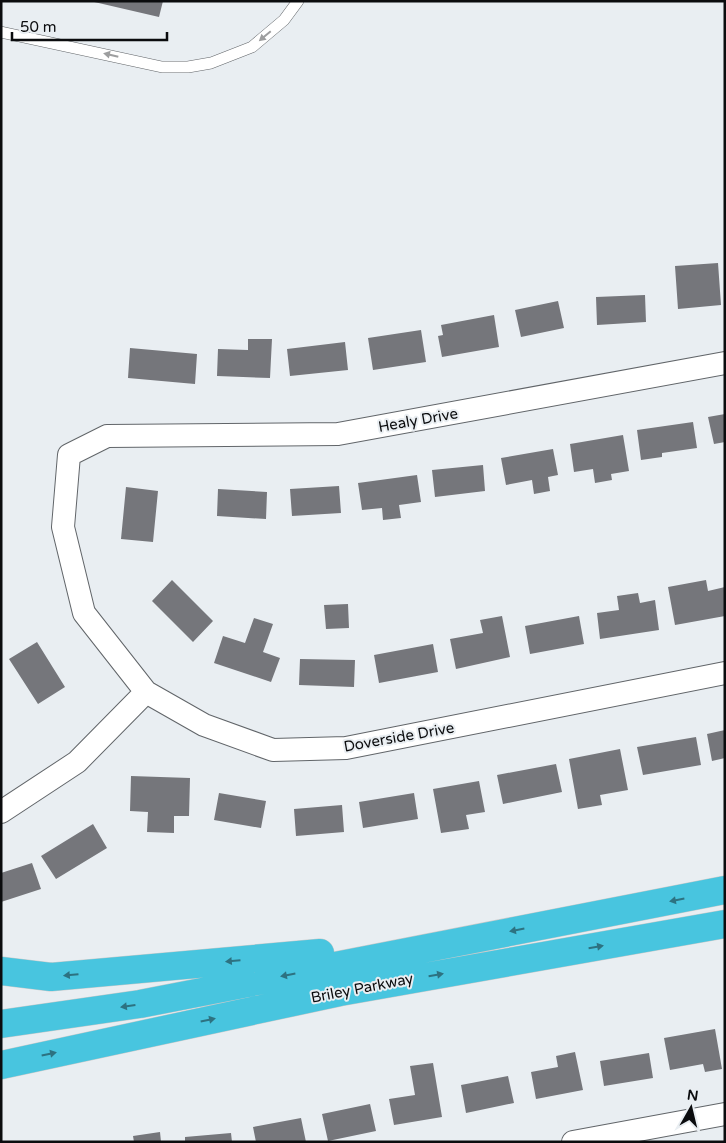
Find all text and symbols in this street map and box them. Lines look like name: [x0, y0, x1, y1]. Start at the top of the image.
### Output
scale bar: [12, 10, 168, 42]
text: 50 m: [20, 18, 57, 36]
one-way arrow: [258, 31, 271, 42]
one-way arrow: [103, 51, 118, 59]
street label: Healy Drive: [377, 404, 459, 436]
street label: Doverside Drive: [342, 718, 456, 756]
one-way arrow: [668, 896, 684, 904]
one-way arrow: [509, 927, 525, 935]
one-way arrow: [588, 942, 604, 950]
one-way arrow: [225, 957, 241, 965]
street label: Briley Parkway: [309, 969, 415, 1007]
one-way arrow: [428, 970, 444, 978]
one-way arrow: [63, 971, 79, 979]
one-way arrow: [280, 971, 296, 979]
one-way arrow: [120, 1002, 136, 1010]
one-way arrow: [200, 1016, 215, 1024]
one-way arrow: [41, 1050, 56, 1058]
north arrow: [666, 1083, 716, 1133]
text: N: [686, 1086, 699, 1105]

